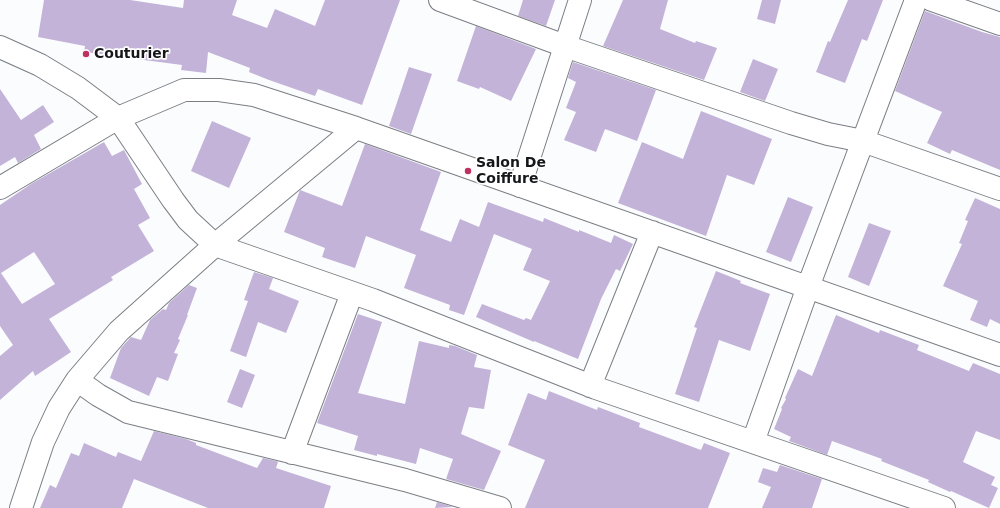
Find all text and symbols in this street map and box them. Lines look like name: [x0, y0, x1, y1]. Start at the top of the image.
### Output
place label: Couturier: [94, 46, 169, 62]
marker: Couturier: [81, 49, 91, 59]
place label: Salon De Coiffure: [476, 155, 546, 188]
marker: Salon De Coiffure: [463, 166, 473, 176]

